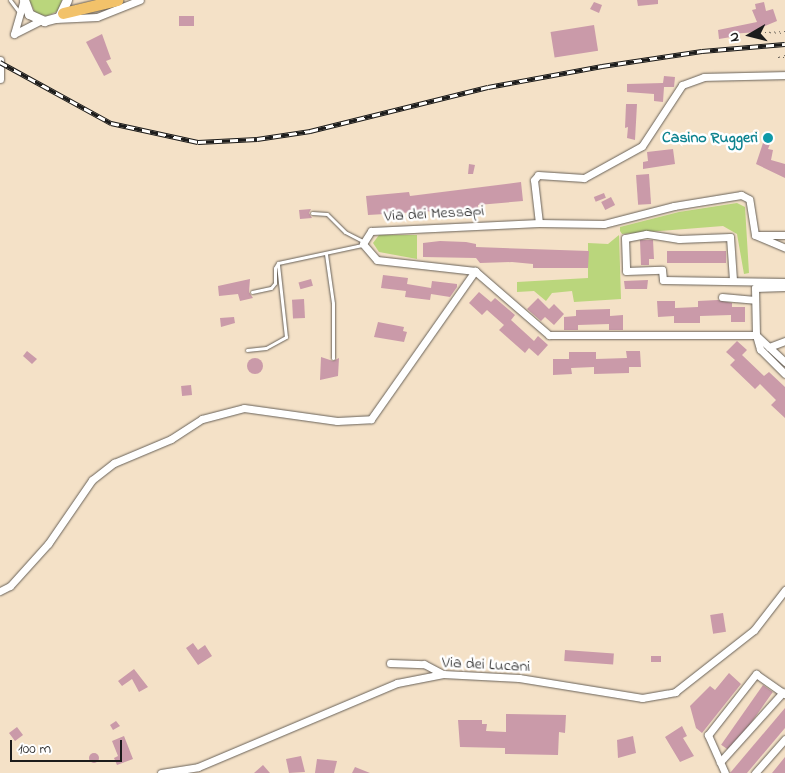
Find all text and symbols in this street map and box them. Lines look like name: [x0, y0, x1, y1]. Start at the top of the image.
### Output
north arrow: [725, 10, 775, 60]
text: N: [724, 31, 746, 43]
place label: Casino Ruggeri: [662, 128, 758, 148]
marker: Casino Ruggeri: [762, 132, 774, 144]
street label: Via dei Messapi: [383, 202, 485, 226]
street label: Via dei Lucani: [441, 653, 531, 677]
scale bar: [12, 730, 125, 762]
text: 100 m: [18, 738, 51, 760]

